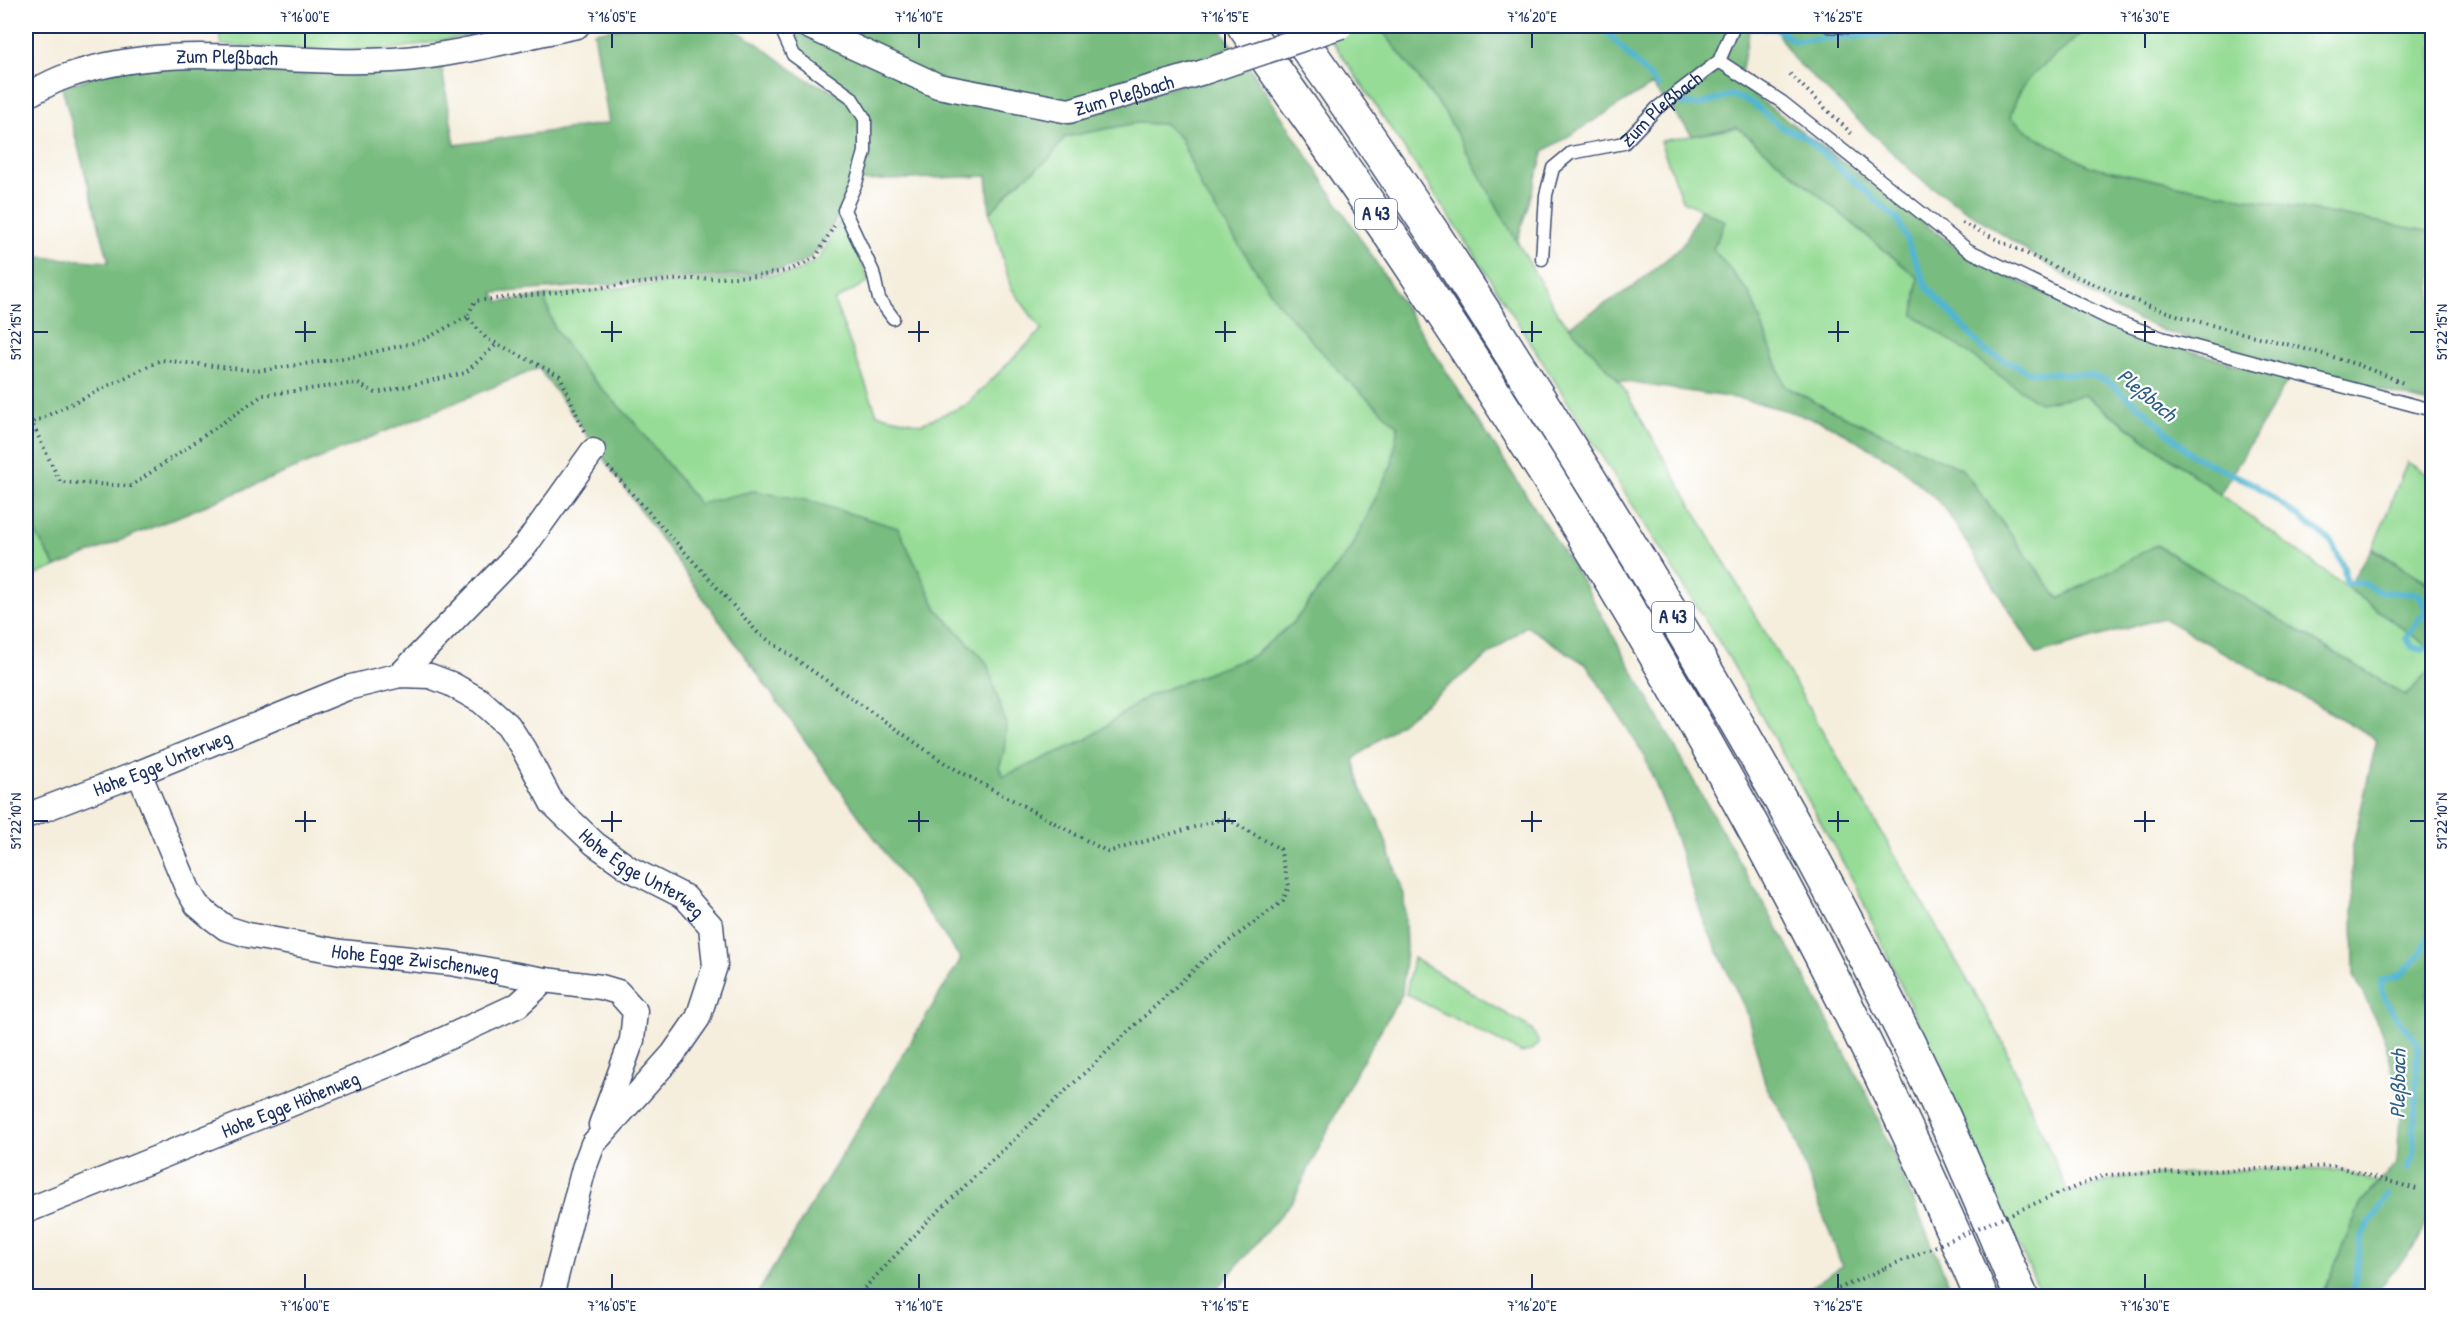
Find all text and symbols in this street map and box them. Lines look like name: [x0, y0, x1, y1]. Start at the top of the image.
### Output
text: 7°16'00"E: [280, 6, 330, 27]
text: 7°16'05"E: [587, 6, 637, 27]
text: 7°16'10"E: [895, 6, 943, 27]
text: 7°16'15"E: [1201, 6, 1249, 27]
text: 7°16'20"E: [1507, 6, 1557, 27]
text: 7°16'25"E: [1813, 6, 1863, 27]
text: 7°16'30"E: [2120, 6, 2170, 27]
street label: Zum Pleßbach: [176, 42, 279, 72]
street label: Zum Pleßbach: [1614, 64, 1708, 152]
street label: Zum Pleßbach: [1071, 67, 1177, 122]
road number: A 43: [1355, 199, 1397, 229]
text: 51°22'15"N: [5, 304, 26, 360]
text: 51°22'15"N: [2431, 304, 2452, 360]
water label: Pleßbach: [2112, 361, 2184, 429]
road number: A 43: [1652, 602, 1694, 632]
street label: Hohe Egge Unterweg: [89, 723, 235, 802]
text: 51°22'10"N: [5, 793, 26, 849]
text: 51°22'10"N: [2431, 793, 2452, 849]
street label: Hohe Egge Unterweg: [573, 822, 712, 924]
street label: Hohe Egge Zwischenweg: [330, 937, 502, 985]
water label: Pleßbach: [2382, 1048, 2413, 1119]
street label: Hohe Egge Höhenweg: [217, 1064, 363, 1144]
text: 7°16'00"E: [280, 1295, 330, 1316]
text: 7°16'05"E: [587, 1295, 637, 1316]
text: 7°16'10"E: [895, 1295, 943, 1316]
text: 7°16'15"E: [1201, 1295, 1249, 1316]
text: 7°16'20"E: [1507, 1295, 1557, 1316]
text: 7°16'25"E: [1813, 1295, 1863, 1316]
text: 7°16'30"E: [2120, 1295, 2170, 1316]

